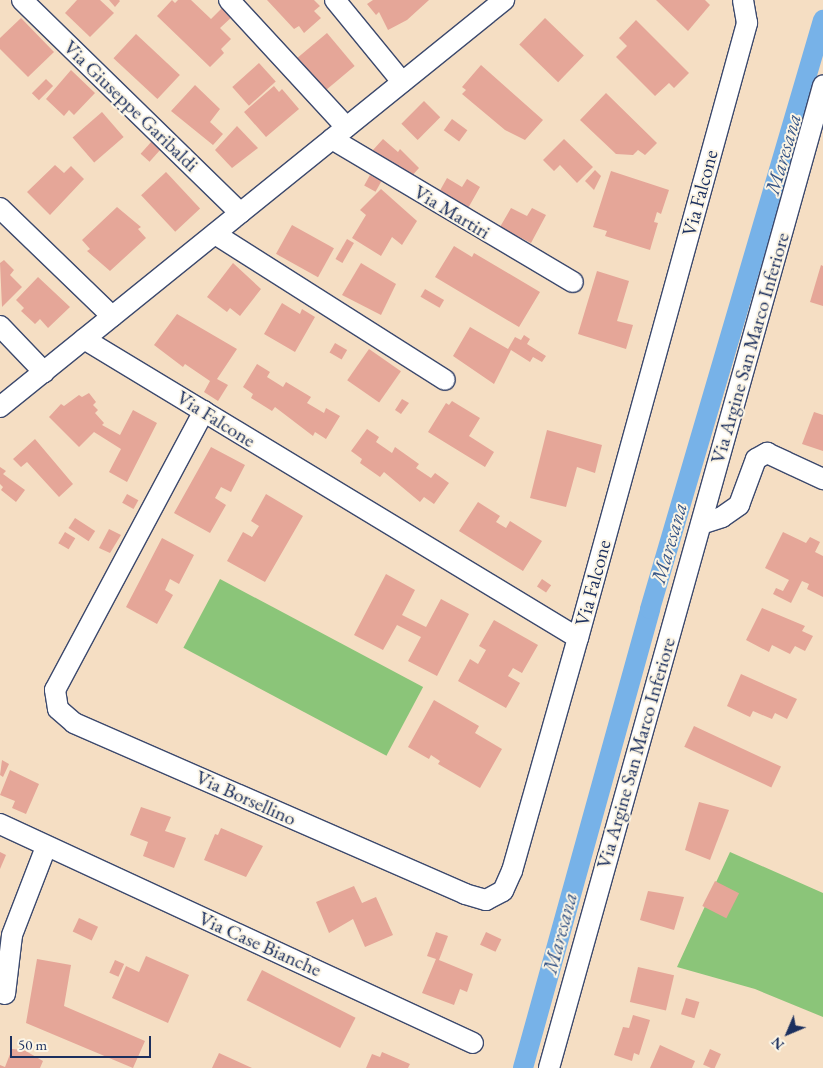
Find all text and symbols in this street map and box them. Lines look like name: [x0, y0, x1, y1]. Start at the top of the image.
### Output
street label: Via Giuseppe Garibaldi: [58, 35, 204, 177]
water label: Maresana: [759, 111, 807, 197]
street label: Via Falcone: [677, 147, 723, 239]
street label: Via Martiri: [409, 180, 495, 244]
street label: Via Argine San Marco Inferiore: [706, 230, 794, 466]
street label: Via Falcone: [172, 385, 260, 453]
water label: Maresana: [645, 500, 693, 586]
street label: Via Falcone: [570, 537, 616, 629]
street label: Via Argine San Marco Inferiore: [592, 635, 680, 871]
street label: Via Borsellino: [192, 765, 300, 831]
water label: Maresana: [537, 890, 583, 976]
street label: Via Case Bianche: [195, 906, 325, 982]
north arrow: [763, 1008, 813, 1058]
scale bar: [12, 1026, 154, 1058]
text: N: [767, 1033, 788, 1054]
text: 50 m: [18, 1035, 47, 1054]

